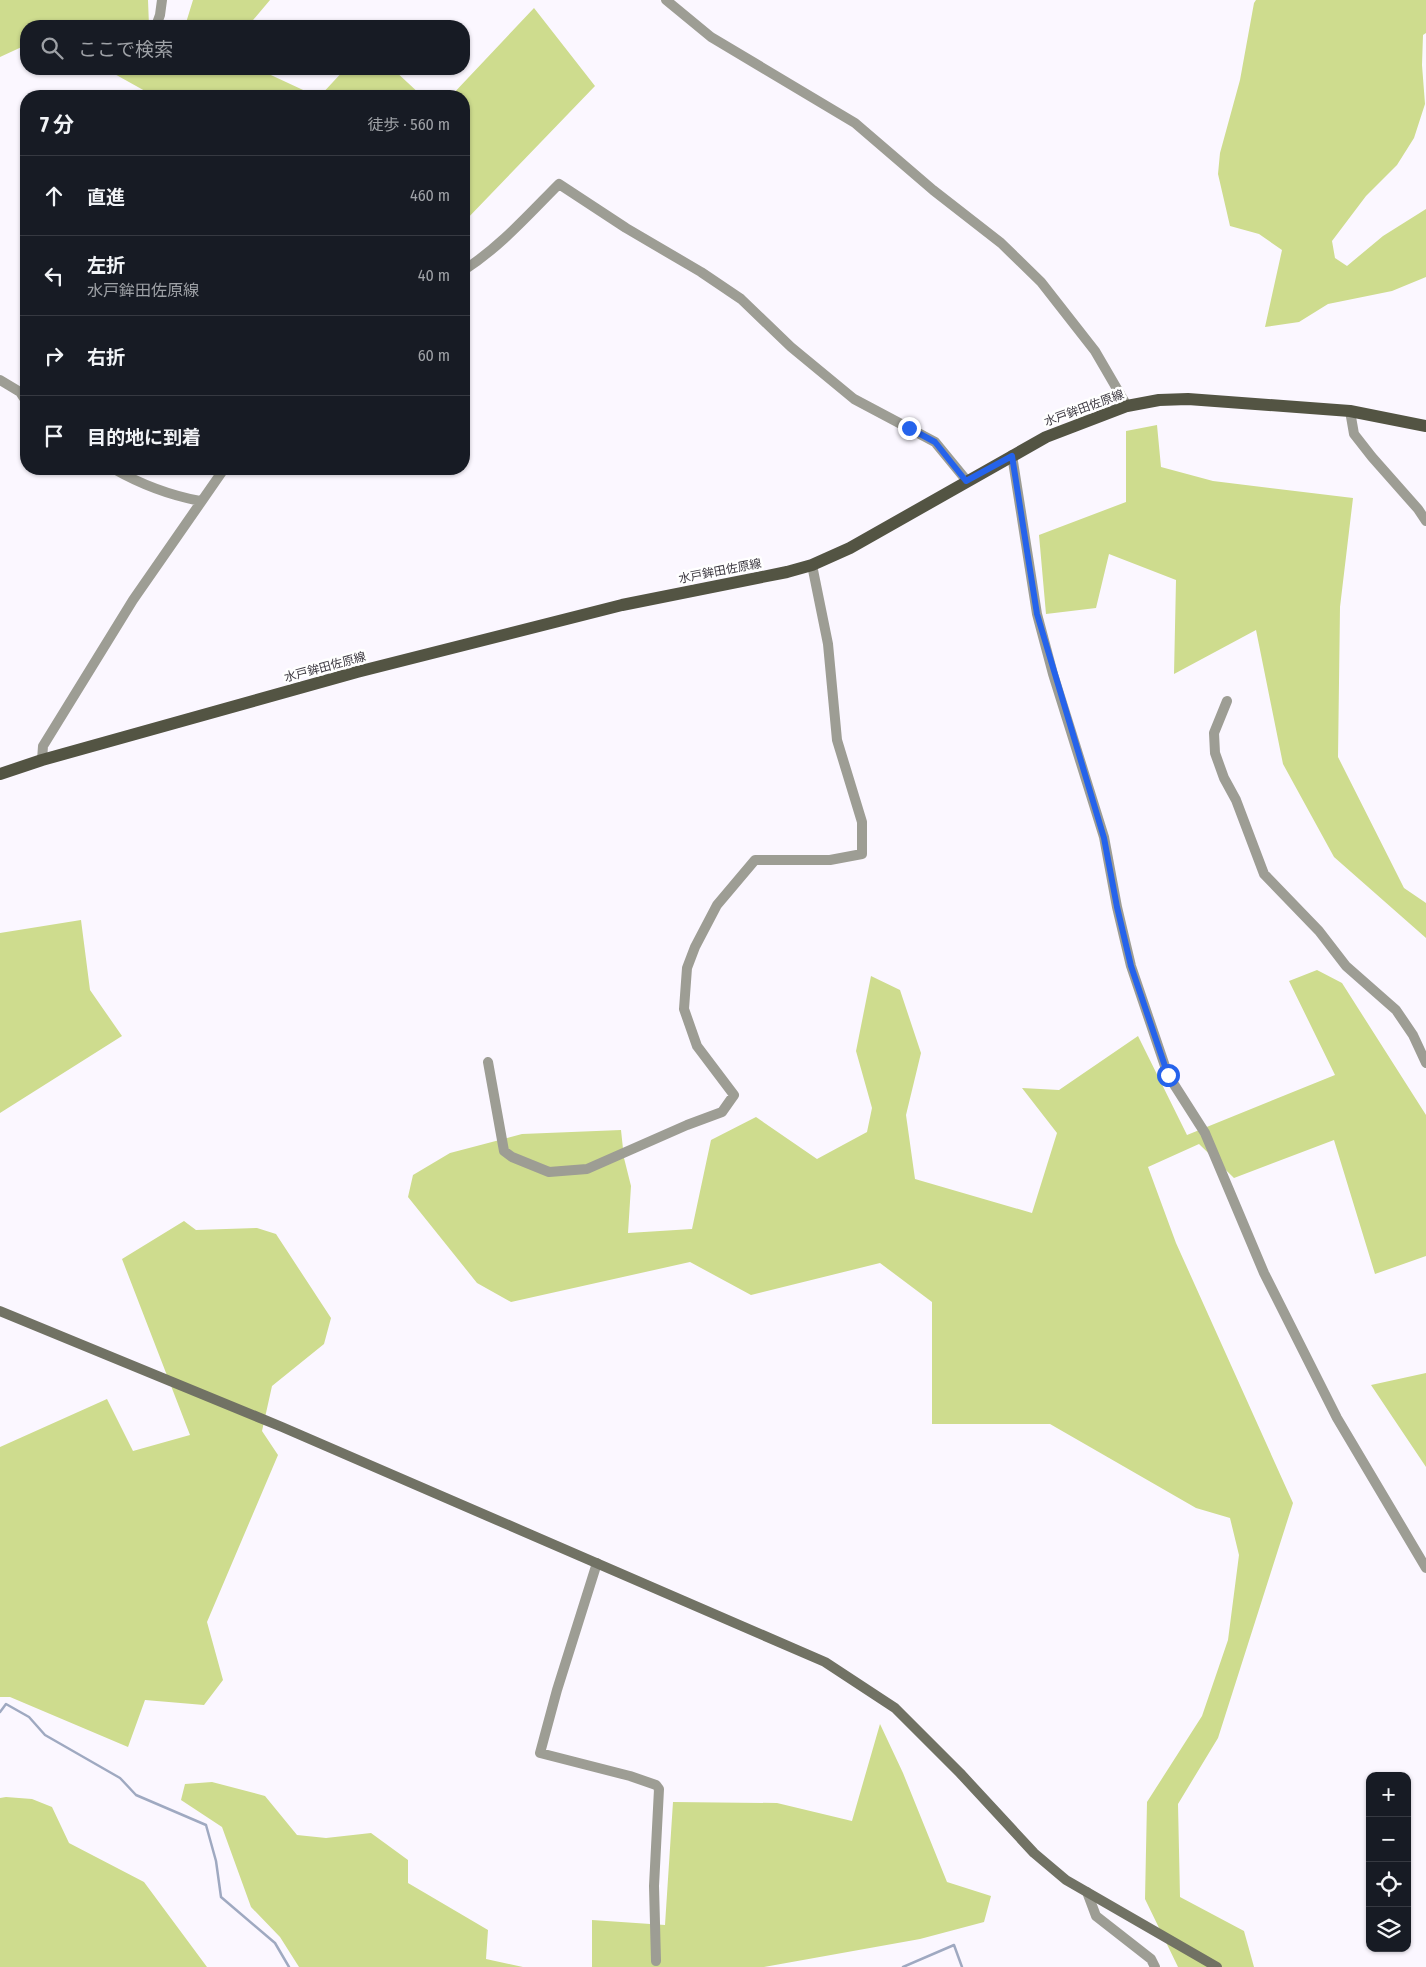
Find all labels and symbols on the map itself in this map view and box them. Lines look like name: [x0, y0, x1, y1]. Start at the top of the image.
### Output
street label: 水戸鉾田佐原線: [1042, 387, 1126, 429]
route end: [898, 417, 921, 440]
street label: 水戸鉾田佐原線: [677, 556, 763, 586]
street label: 水戸鉾田佐原線: [283, 649, 367, 685]
route start: [1157, 1064, 1180, 1087]

